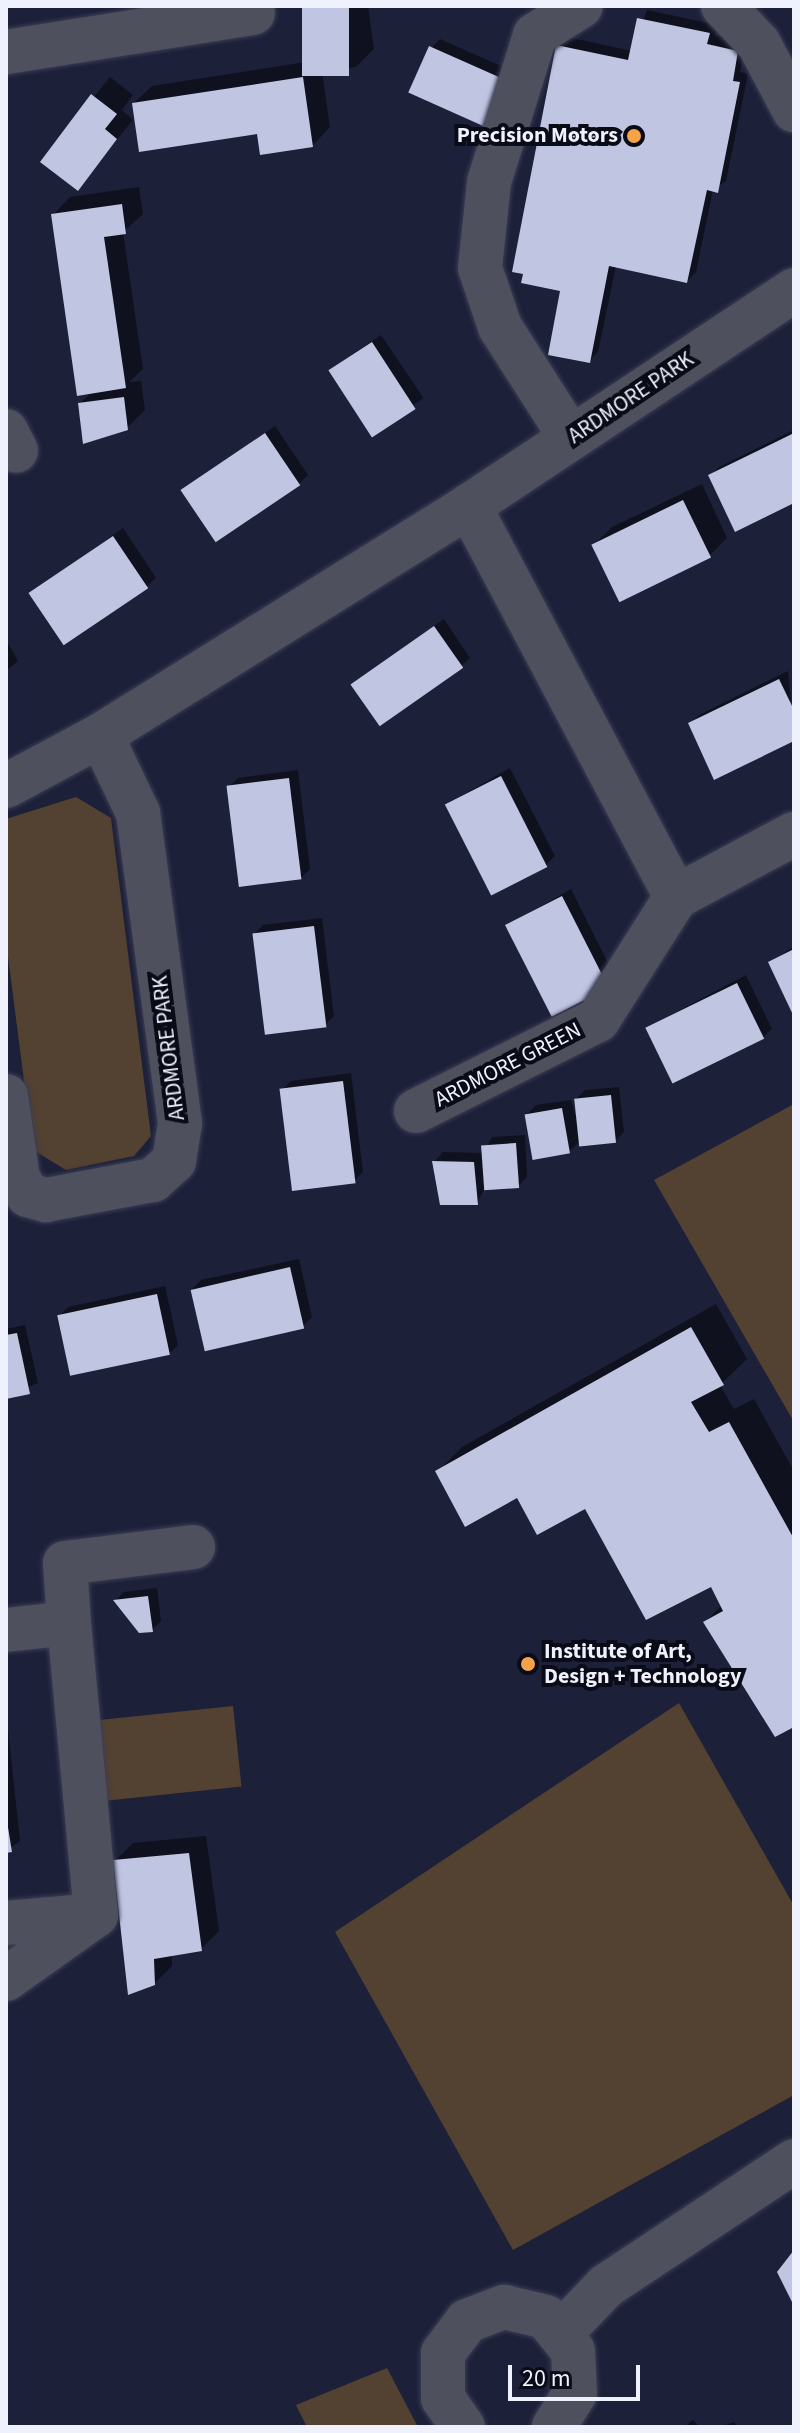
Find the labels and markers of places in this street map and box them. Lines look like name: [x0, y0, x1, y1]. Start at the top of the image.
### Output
place label: Precision Motors: [457, 123, 618, 149]
marker: Precision Motors: [625, 127, 643, 145]
place label: Institute of Art, Design + Technology: [544, 1638, 741, 1690]
marker: Institute of Art, Design + Technology: [519, 1655, 537, 1673]

